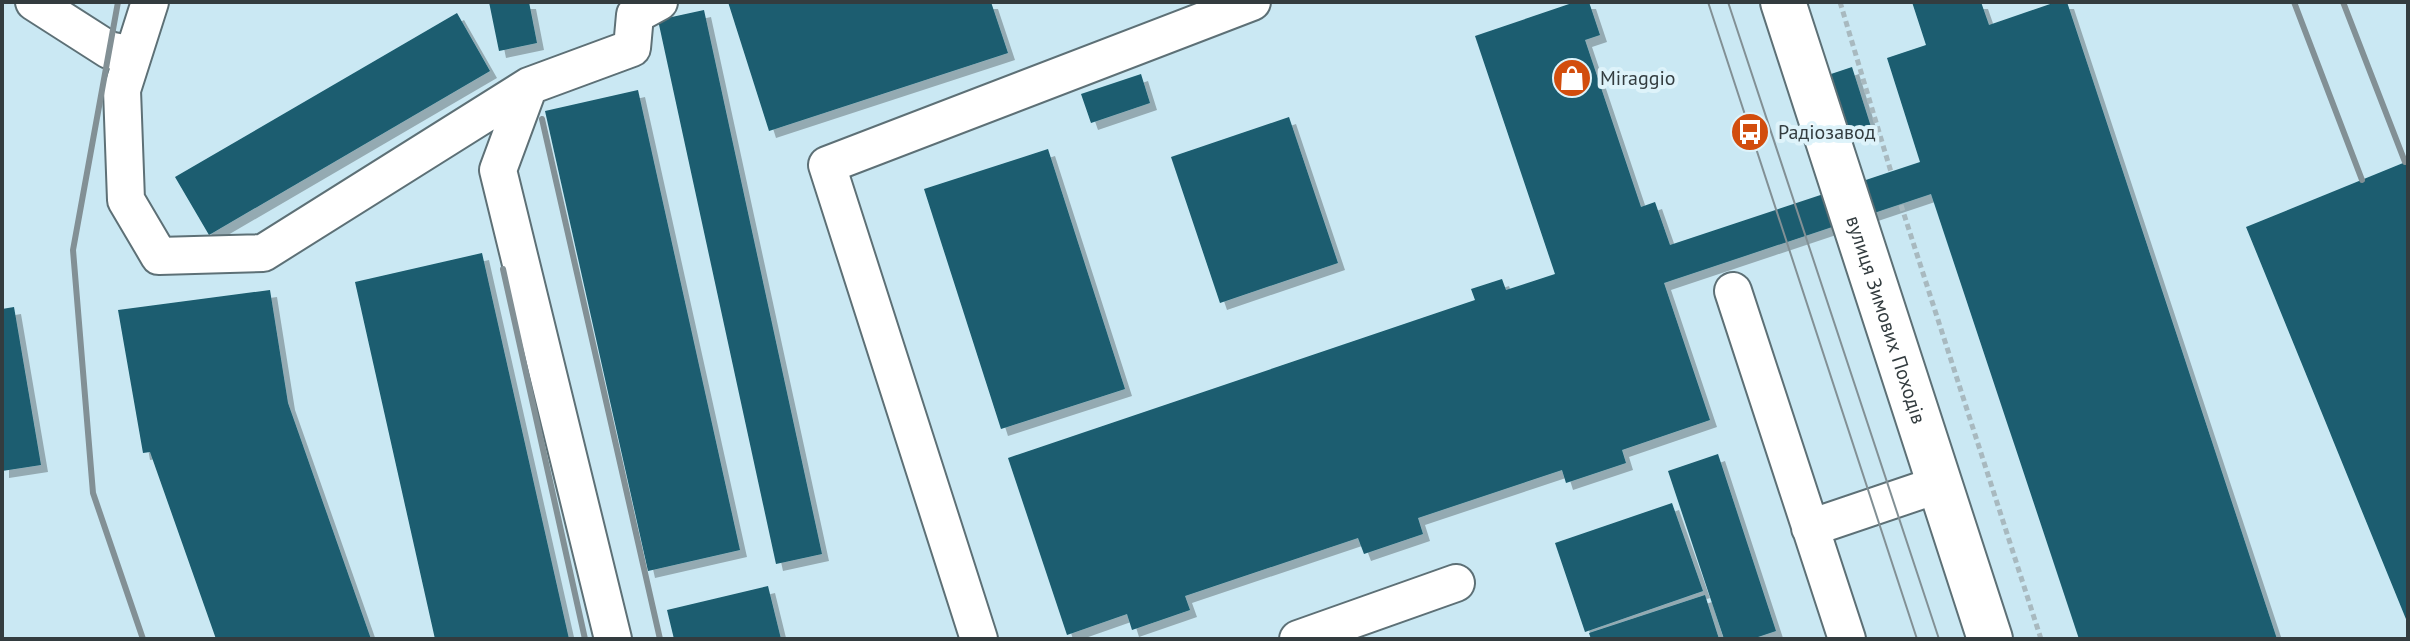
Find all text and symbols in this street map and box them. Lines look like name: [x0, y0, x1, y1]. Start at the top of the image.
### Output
shop icon: Miraggio: [1551, 57, 1593, 99]
place label: Miraggio: [1600, 65, 1675, 91]
bus stop icon: Радіозавод: [1729, 111, 1771, 153]
place label: Радіозавод: [1778, 119, 1876, 145]
street label: вулиця Зимових Походів: [1840, 212, 1932, 427]

